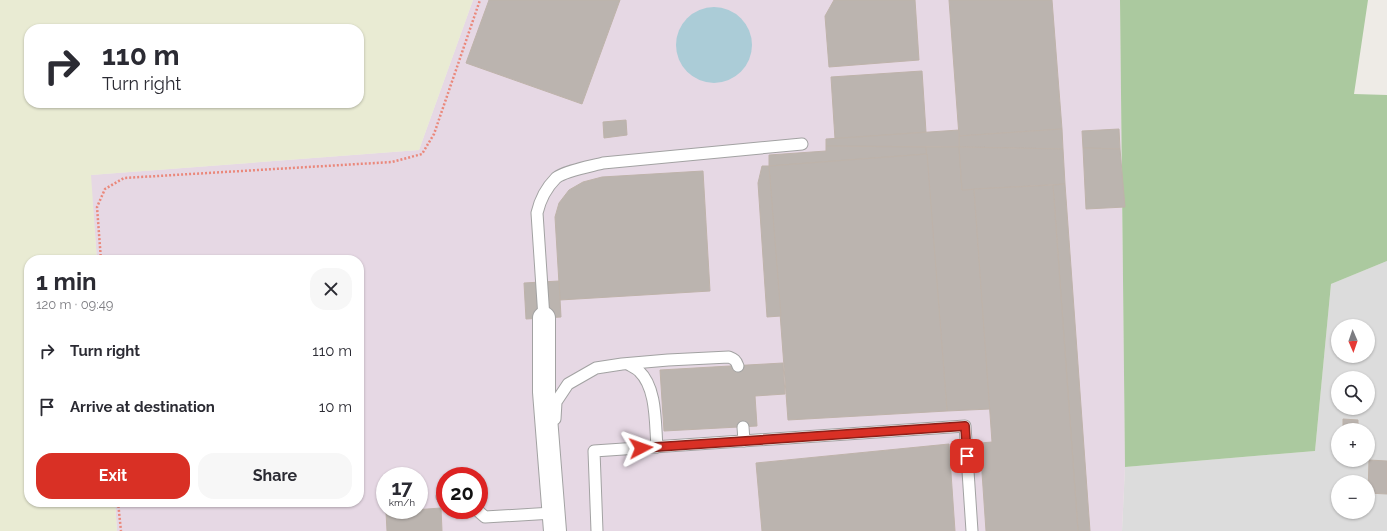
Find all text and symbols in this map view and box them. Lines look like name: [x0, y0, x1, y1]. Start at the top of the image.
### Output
text: 110 m: [102, 39, 180, 72]
icon: right: [36, 40, 88, 92]
text: Turn right: [102, 73, 181, 94]
text: 1 min: [36, 267, 97, 296]
button: close: [310, 268, 352, 310]
text: 120 m · 09:49: [36, 297, 113, 312]
north arrow: [1331, 319, 1375, 363]
map controls: [1331, 319, 1375, 519]
icon: right: [36, 340, 58, 362]
text: Turn right: [70, 342, 140, 360]
text: 110 m: [312, 342, 352, 360]
button: search: [1331, 371, 1375, 415]
icon: arrive: [36, 396, 58, 418]
text: Arrive at destination: [70, 398, 215, 416]
text: 10 m: [319, 398, 352, 416]
button: +: [1331, 423, 1375, 467]
position arrow: [620, 427, 662, 469]
pin: [950, 439, 984, 473]
icon: arrive: [956, 445, 978, 467]
button: Exit: [36, 453, 190, 499]
button: Share: [198, 453, 352, 499]
speed limit sign: 20: [436, 467, 488, 519]
button: −: [1331, 475, 1375, 519]
text: 17: [391, 476, 413, 500]
text: km/h: [389, 497, 415, 508]

